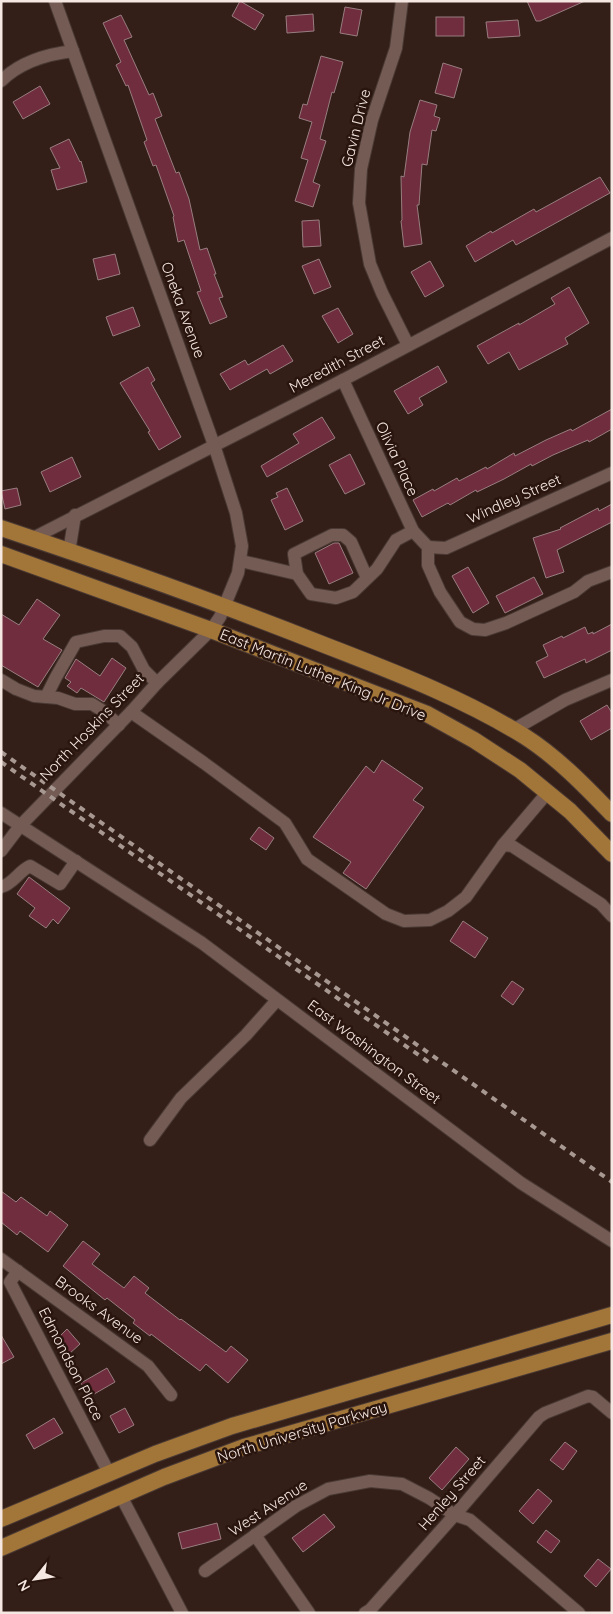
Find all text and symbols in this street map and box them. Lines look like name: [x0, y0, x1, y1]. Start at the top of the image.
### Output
street label: Gavin Drive: [337, 87, 374, 169]
street label: Oneka Avenue: [157, 259, 210, 361]
street label: Meredith Street: [286, 330, 388, 397]
street label: Olivia Place: [372, 418, 423, 499]
street label: Windley Street: [464, 469, 564, 528]
street label: East Martin Luther King Jr Drive: [217, 624, 429, 725]
street label: North Hoskins Street: [35, 669, 148, 784]
street label: East Washington Street: [304, 995, 445, 1108]
street label: Brooks Avenue: [52, 1271, 147, 1348]
street label: Edmondson Place: [35, 1304, 108, 1424]
street label: North University Parkway: [215, 1397, 389, 1466]
street label: Henley Street: [414, 1451, 489, 1534]
street label: West Avenue: [225, 1475, 311, 1540]
north arrow: [10, 1554, 60, 1604]
text: N: [13, 1577, 34, 1594]

